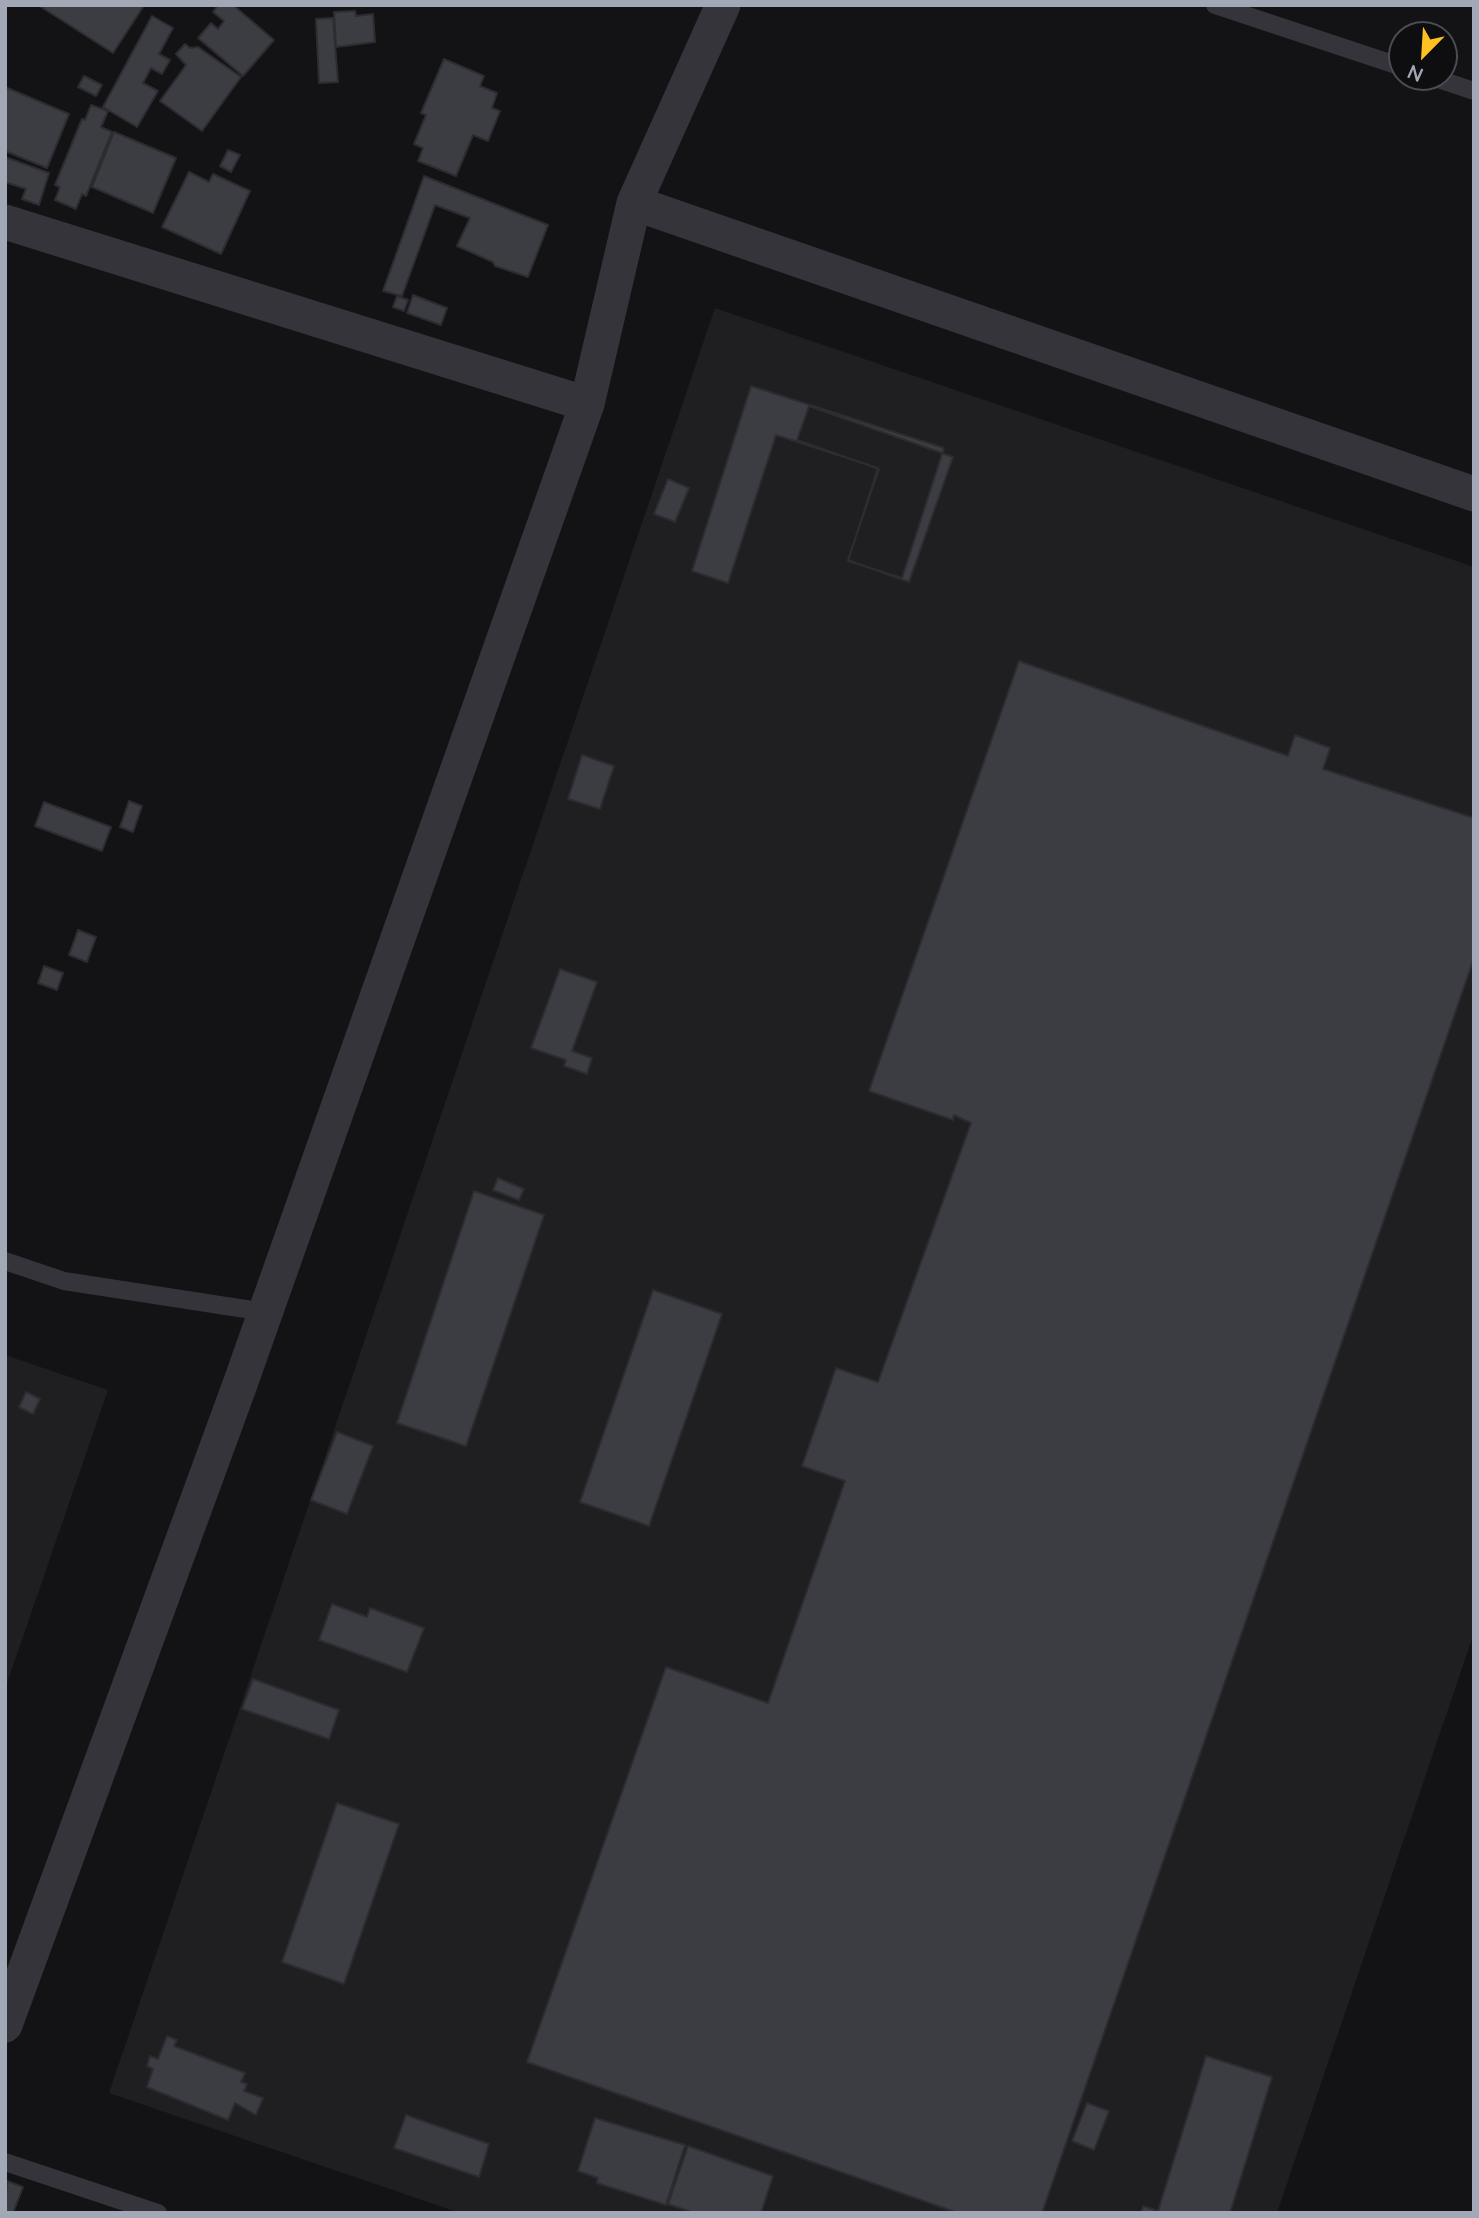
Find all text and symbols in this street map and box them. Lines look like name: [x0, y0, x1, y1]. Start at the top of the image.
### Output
north arrow: [1388, 21, 1458, 91]
text: N: [1404, 60, 1426, 87]

